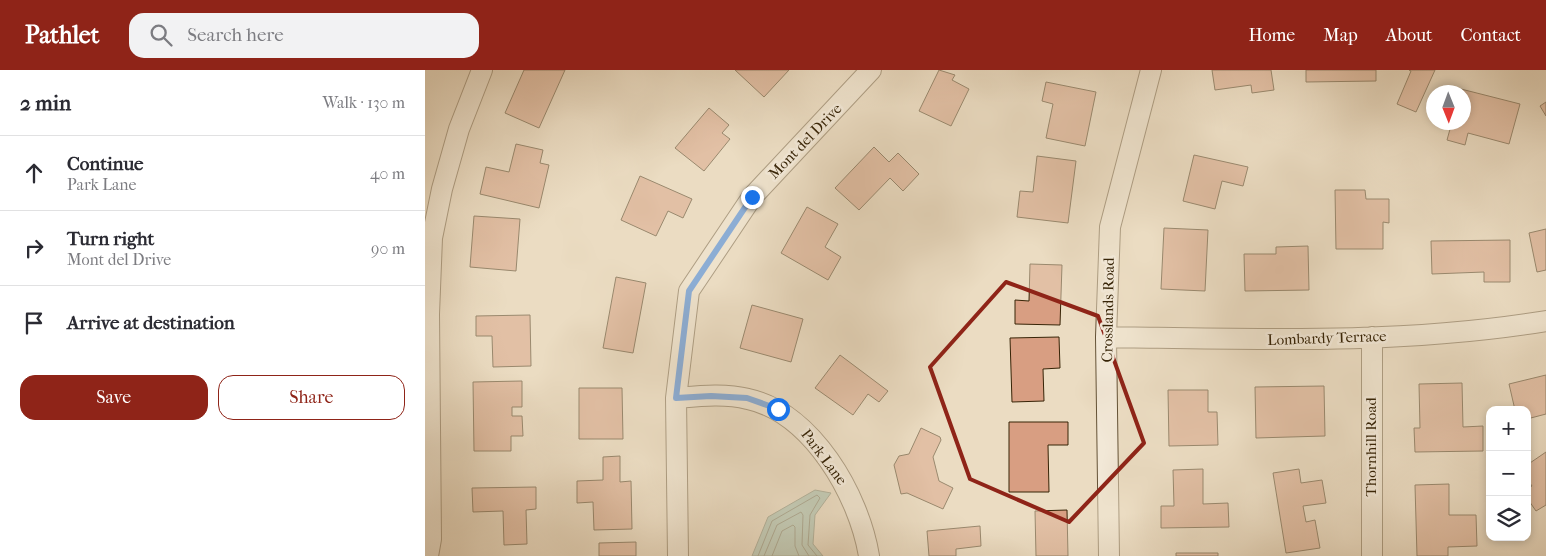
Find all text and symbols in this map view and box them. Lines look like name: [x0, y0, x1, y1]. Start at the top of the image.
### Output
search box: [129, 13, 479, 58]
text: Pathlet: [25, 21, 99, 49]
icon: search: [147, 21, 175, 49]
text: Search here: [187, 24, 284, 46]
text: Home: [1248, 25, 1295, 46]
text: Map: [1323, 25, 1358, 46]
text: About: [1386, 25, 1432, 46]
text: Contact: [1460, 25, 1521, 46]
north arrow: [1426, 85, 1471, 130]
text: 2 min: [20, 91, 71, 115]
text: Walk · 130 m: [322, 93, 405, 112]
street label: Mont del Drive: [765, 99, 846, 182]
text: Continue: [67, 153, 143, 175]
icon: ahead: [20, 159, 48, 187]
text: 40 m: [370, 164, 405, 183]
text: Park Lane: [67, 175, 136, 194]
route end: [741, 186, 764, 209]
text: Turn right: [67, 228, 154, 250]
icon: right: [20, 234, 48, 262]
text: 90 m: [371, 239, 405, 258]
text: Mont del Drive: [67, 250, 171, 269]
street label: Crosslands Road: [1098, 257, 1118, 363]
icon: arrive: [20, 309, 48, 337]
text: Arrive at destination: [67, 312, 235, 334]
street label: Lombardy Terrace: [1267, 327, 1387, 349]
button: Save: [20, 375, 208, 420]
button: Share: [218, 375, 405, 420]
street label: Thornhill Road: [1362, 397, 1380, 497]
route start: [767, 398, 790, 421]
map controls: [1486, 406, 1531, 541]
button: +: [1486, 406, 1531, 451]
street label: Park Lane: [797, 426, 851, 489]
button: −: [1486, 451, 1531, 496]
button: layers: [1486, 496, 1531, 541]

